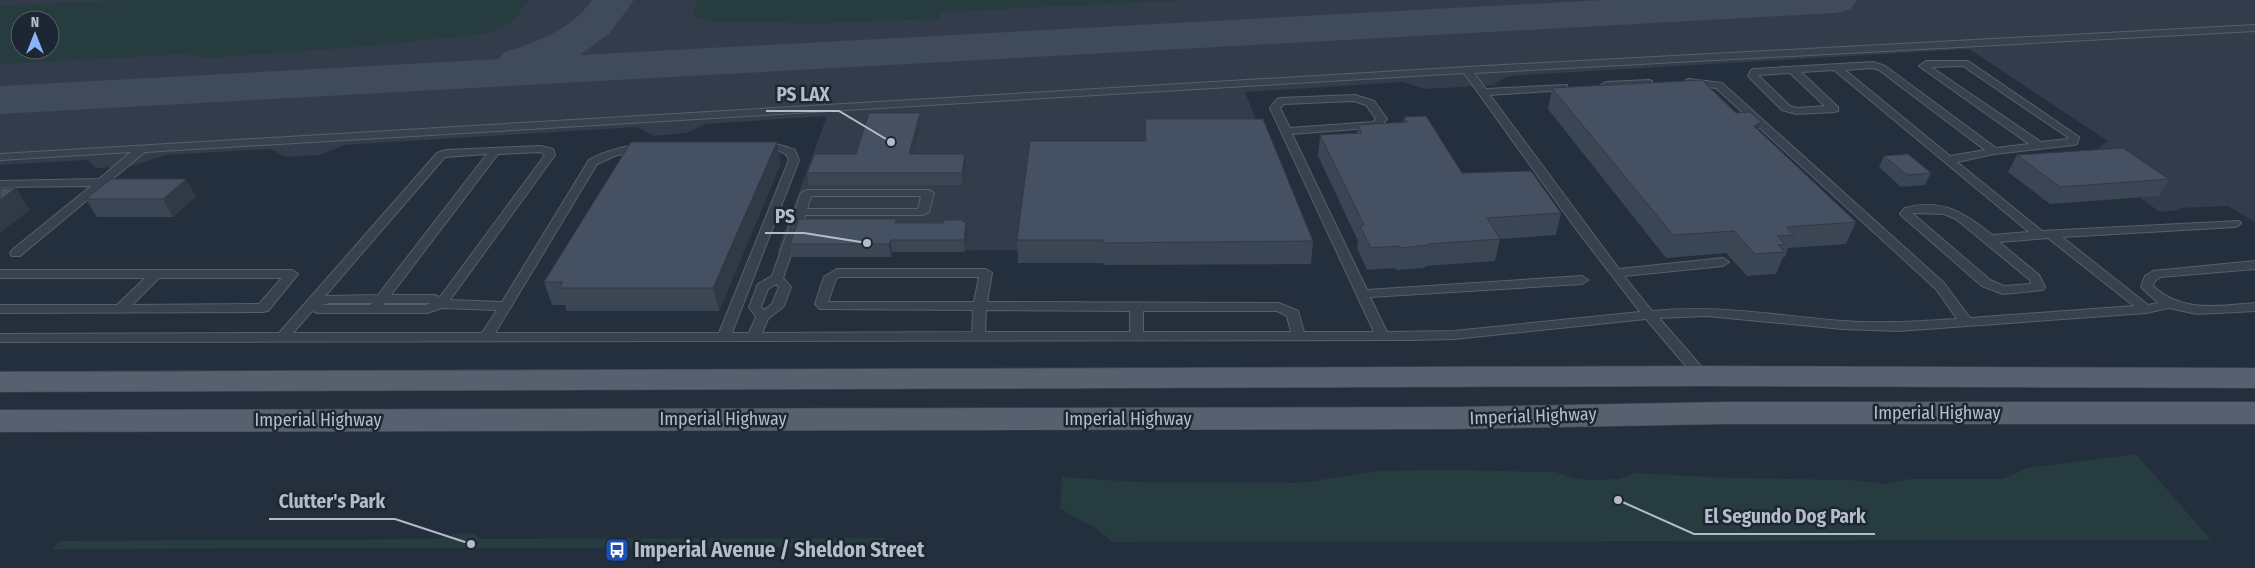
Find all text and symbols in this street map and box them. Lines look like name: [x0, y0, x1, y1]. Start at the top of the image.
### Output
north arrow: [10, 10, 60, 60]
text: N: [31, 14, 39, 31]
callout: PS LAX: [766, 77, 839, 111]
text: PS LAX: [776, 83, 830, 106]
callout: PS: [765, 199, 804, 233]
text: PS: [775, 205, 795, 228]
street label: Imperial Highway: [1874, 402, 2001, 424]
street label: Imperial Highway: [1469, 403, 1597, 429]
street label: Imperial Highway: [660, 408, 787, 430]
street label: Imperial Highway: [1065, 408, 1192, 430]
street label: Imperial Highway: [255, 409, 382, 431]
callout: Clutter's Park: [269, 485, 395, 519]
text: Clutter's Park: [279, 490, 386, 513]
callout: El Segundo Dog Park: [1694, 500, 1875, 534]
text: El Segundo Dog Park: [1704, 505, 1866, 528]
bus stop icon: Imperial Avenue / Sheldon Street: [604, 537, 630, 563]
place label: Imperial Avenue / Sheldon Street: [634, 537, 925, 563]

